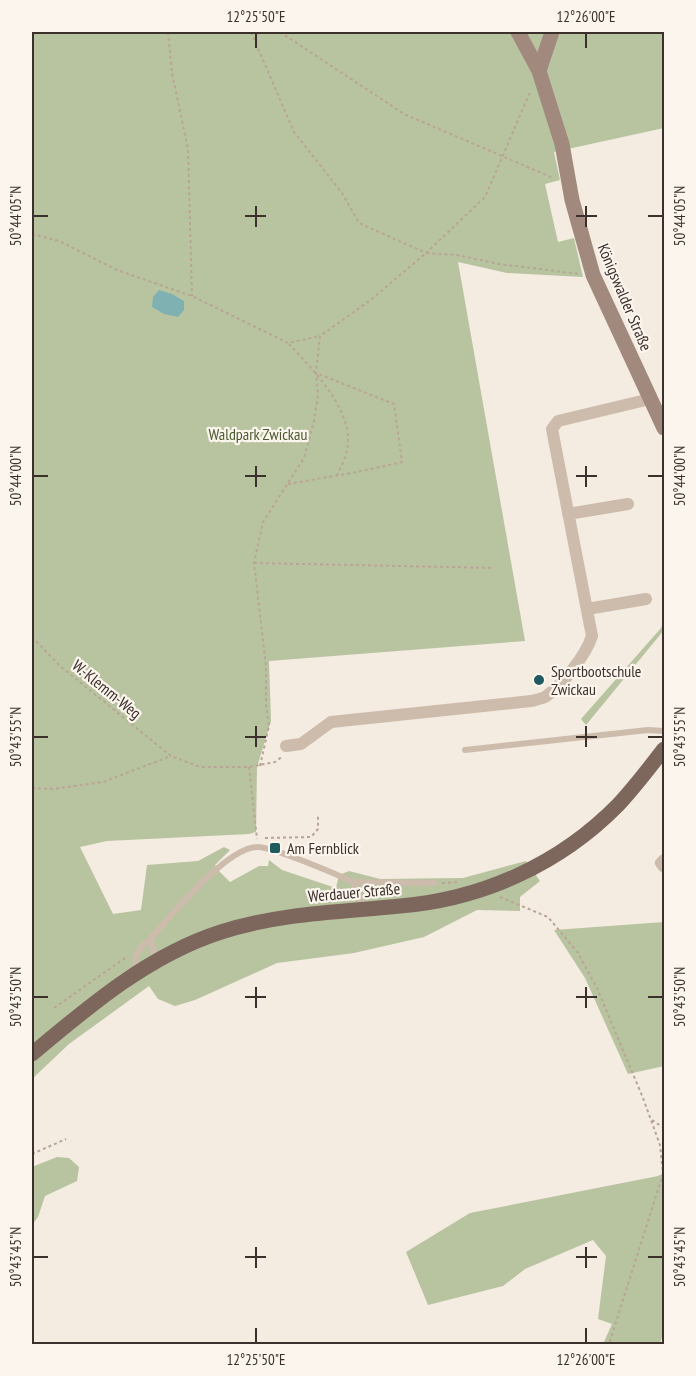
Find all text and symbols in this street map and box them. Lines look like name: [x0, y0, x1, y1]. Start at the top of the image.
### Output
text: 12°25'50"E: [226, 7, 286, 26]
text: 12°26'00"E: [556, 7, 616, 26]
text: 50°44'05"N: [6, 186, 25, 246]
text: 50°44'05"N: [670, 186, 689, 246]
street label: Königswalder Straße: [593, 240, 657, 354]
park label: Waldpark Zwickau: [209, 424, 307, 444]
text: 50°44'00"N: [6, 446, 25, 506]
text: 50°44'00"N: [670, 446, 689, 506]
street label: W.-Klemm-Weg: [69, 655, 145, 723]
place label: Sportbootschule Zwickau: [551, 661, 641, 699]
marker: Sportbootschule Zwickau: [532, 673, 546, 687]
text: 50°43'55"N: [6, 707, 25, 767]
text: 50°43'55"N: [670, 707, 689, 767]
place label: Am Fernblick: [287, 838, 360, 858]
marker: Am Fernblick: [268, 841, 282, 855]
street label: Werdauer Straße: [307, 878, 401, 906]
text: 50°43'50"N: [6, 967, 25, 1027]
text: 50°43'50"N: [670, 967, 689, 1027]
text: 50°43'45"N: [6, 1227, 25, 1287]
text: 50°43'45"N: [670, 1227, 689, 1287]
text: 12°25'50"E: [226, 1350, 286, 1369]
text: 12°26'00"E: [556, 1350, 616, 1369]

